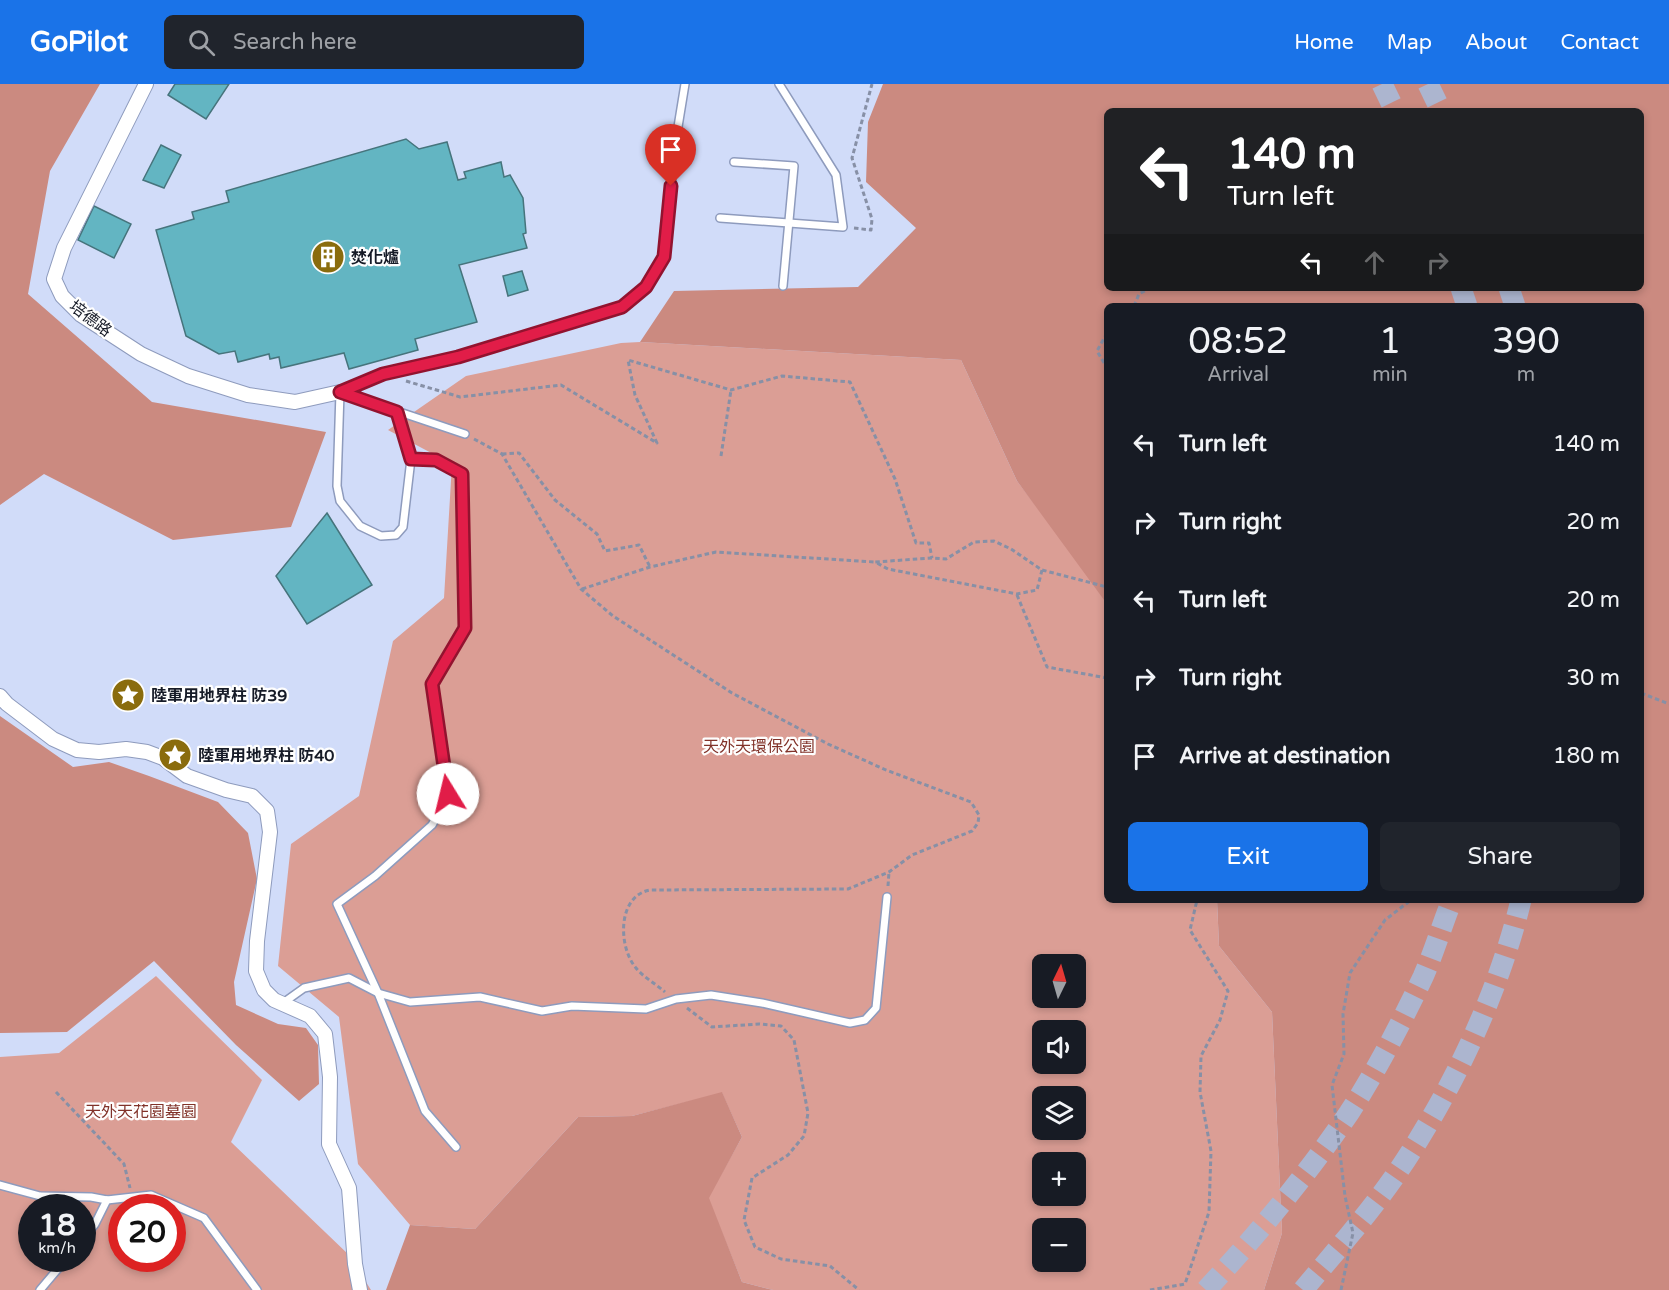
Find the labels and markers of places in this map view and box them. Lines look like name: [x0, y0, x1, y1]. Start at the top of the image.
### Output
pin: [645, 124, 696, 186]
building icon: 焚化爐: [310, 239, 346, 275]
place label: 焚化爐: [351, 248, 399, 268]
place icon: 陸軍用地界柱 防39: [110, 677, 146, 713]
place label: 陸軍用地界柱 防39: [151, 686, 287, 706]
place icon: 陸軍用地界柱 防40: [157, 737, 193, 773]
place label: 陸軍用地界柱 防40: [198, 746, 334, 766]

